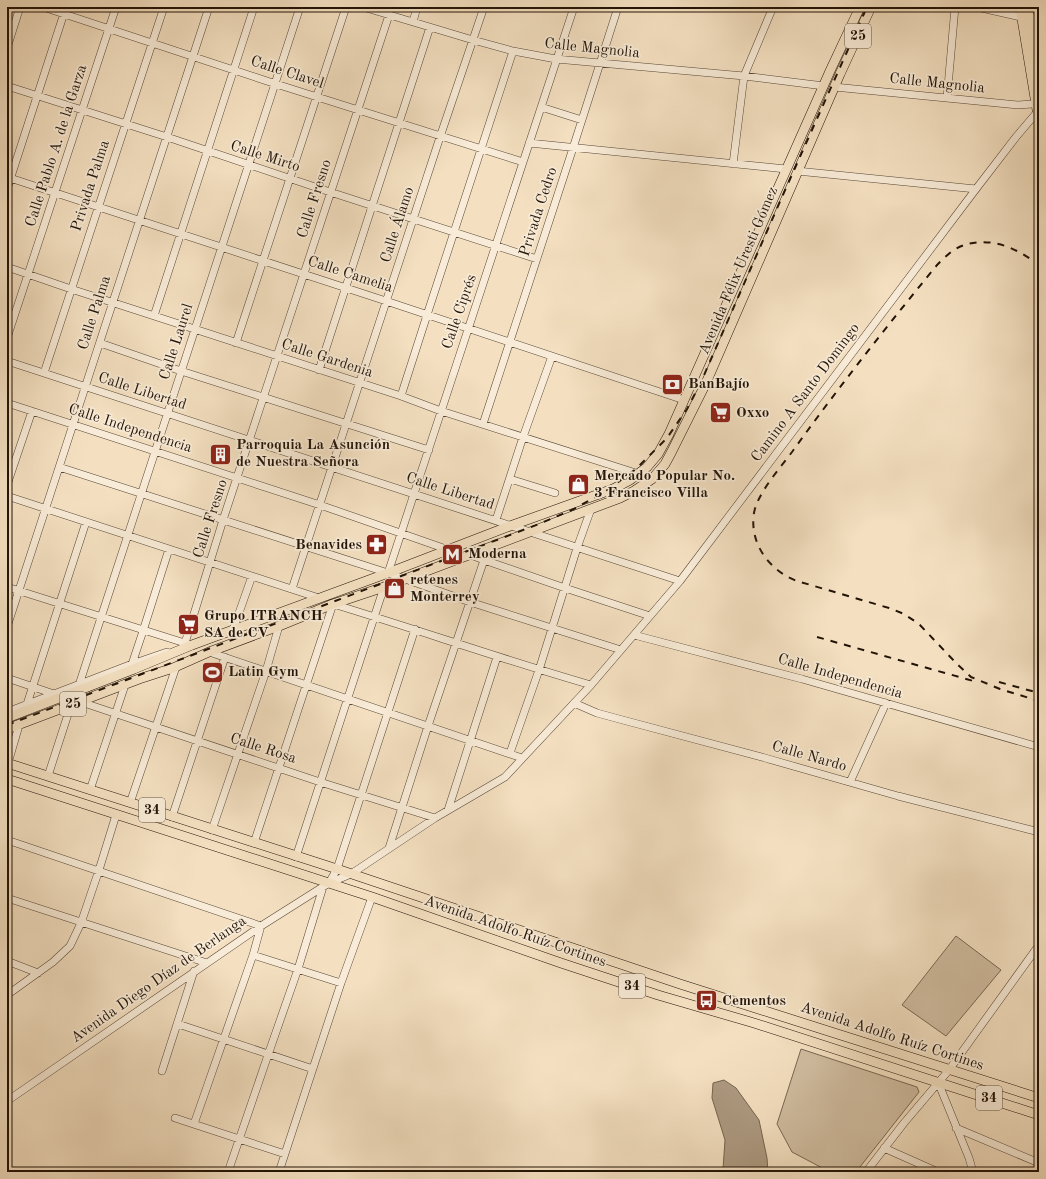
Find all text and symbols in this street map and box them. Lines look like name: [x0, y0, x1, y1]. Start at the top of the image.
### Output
road number: 25: [845, 24, 871, 48]
street label: Calle Magnolia: [544, 37, 641, 62]
street label: Calle Clavel: [249, 54, 325, 92]
street label: Calle Pablo A. de la Garza: [24, 62, 91, 229]
street label: Calle Magnolia: [889, 72, 986, 97]
street label: Privada Palma: [69, 138, 113, 234]
street label: Calle Mirto: [228, 139, 302, 175]
street label: Calle Fresno: [295, 158, 335, 240]
street label: Privada Cedro: [517, 165, 561, 259]
street label: Calle Álamo: [376, 184, 417, 265]
street label: Avenida Félix Uresti Gómez: [697, 185, 781, 357]
street label: Calle Camelia: [306, 254, 395, 296]
street label: Calle Ciprés: [440, 273, 480, 351]
street label: Calle Palma: [76, 274, 114, 352]
street label: Calle Laurel: [158, 302, 196, 382]
street label: Camino A Santo Domingo: [749, 321, 863, 465]
street label: Calle Gardenia: [279, 337, 375, 381]
street label: Calle Libertad: [96, 371, 188, 413]
bank icon: BanBajío: [660, 371, 686, 397]
place label: BanBajío: [688, 377, 750, 392]
supermarket icon: Oxxo: [707, 400, 733, 426]
street label: Calle Independencia: [66, 402, 194, 456]
place label: Oxxo: [736, 406, 769, 421]
place label: Parroquia La Asunción de Nuestra Señora: [236, 438, 390, 470]
building icon: Parroquia La Asunción de Nuestra Señora: [207, 441, 233, 467]
place label: Mercado Popular No. 3 Francisco Villa: [594, 469, 735, 501]
street label: Calle Libertad: [404, 471, 496, 513]
shop icon: Mercado Popular No. 3 Francisco Villa: [566, 472, 592, 498]
street label: Calle Fresno: [191, 478, 231, 560]
pharmacy icon: Benavides: [364, 532, 390, 558]
place label: Benavides: [295, 538, 362, 553]
metro station icon: Moderna: [440, 541, 466, 567]
place label: Moderna: [468, 547, 527, 562]
place label: retenes Monterrey: [410, 573, 480, 605]
shop icon: retenes Monterrey: [382, 576, 408, 602]
place label: Grupo ITRANCH SA de CV: [204, 609, 323, 641]
supermarket icon: Grupo ITRANCH SA de CV: [176, 612, 202, 638]
street label: Calle Independencia: [776, 652, 905, 702]
sports icon: Latin Gym: [199, 659, 225, 685]
place label: Latin Gym: [228, 665, 299, 680]
road number: 25: [60, 692, 86, 716]
street label: Calle Rosa: [228, 731, 299, 767]
street label: Calle Nardo: [770, 739, 848, 775]
road number: 34: [139, 798, 165, 822]
street label: Avenida Adolfo Ruíz Cortines: [422, 894, 608, 970]
street label: Avenida Diego Díaz de Berlanga: [69, 913, 250, 1046]
road number: 34: [619, 974, 645, 998]
bus stop icon: Cementos: [694, 988, 720, 1014]
place label: Cementos: [722, 994, 786, 1009]
street label: Avenida Adolfo Ruíz Cortines: [799, 1000, 985, 1074]
road number: 34: [976, 1086, 1002, 1110]

